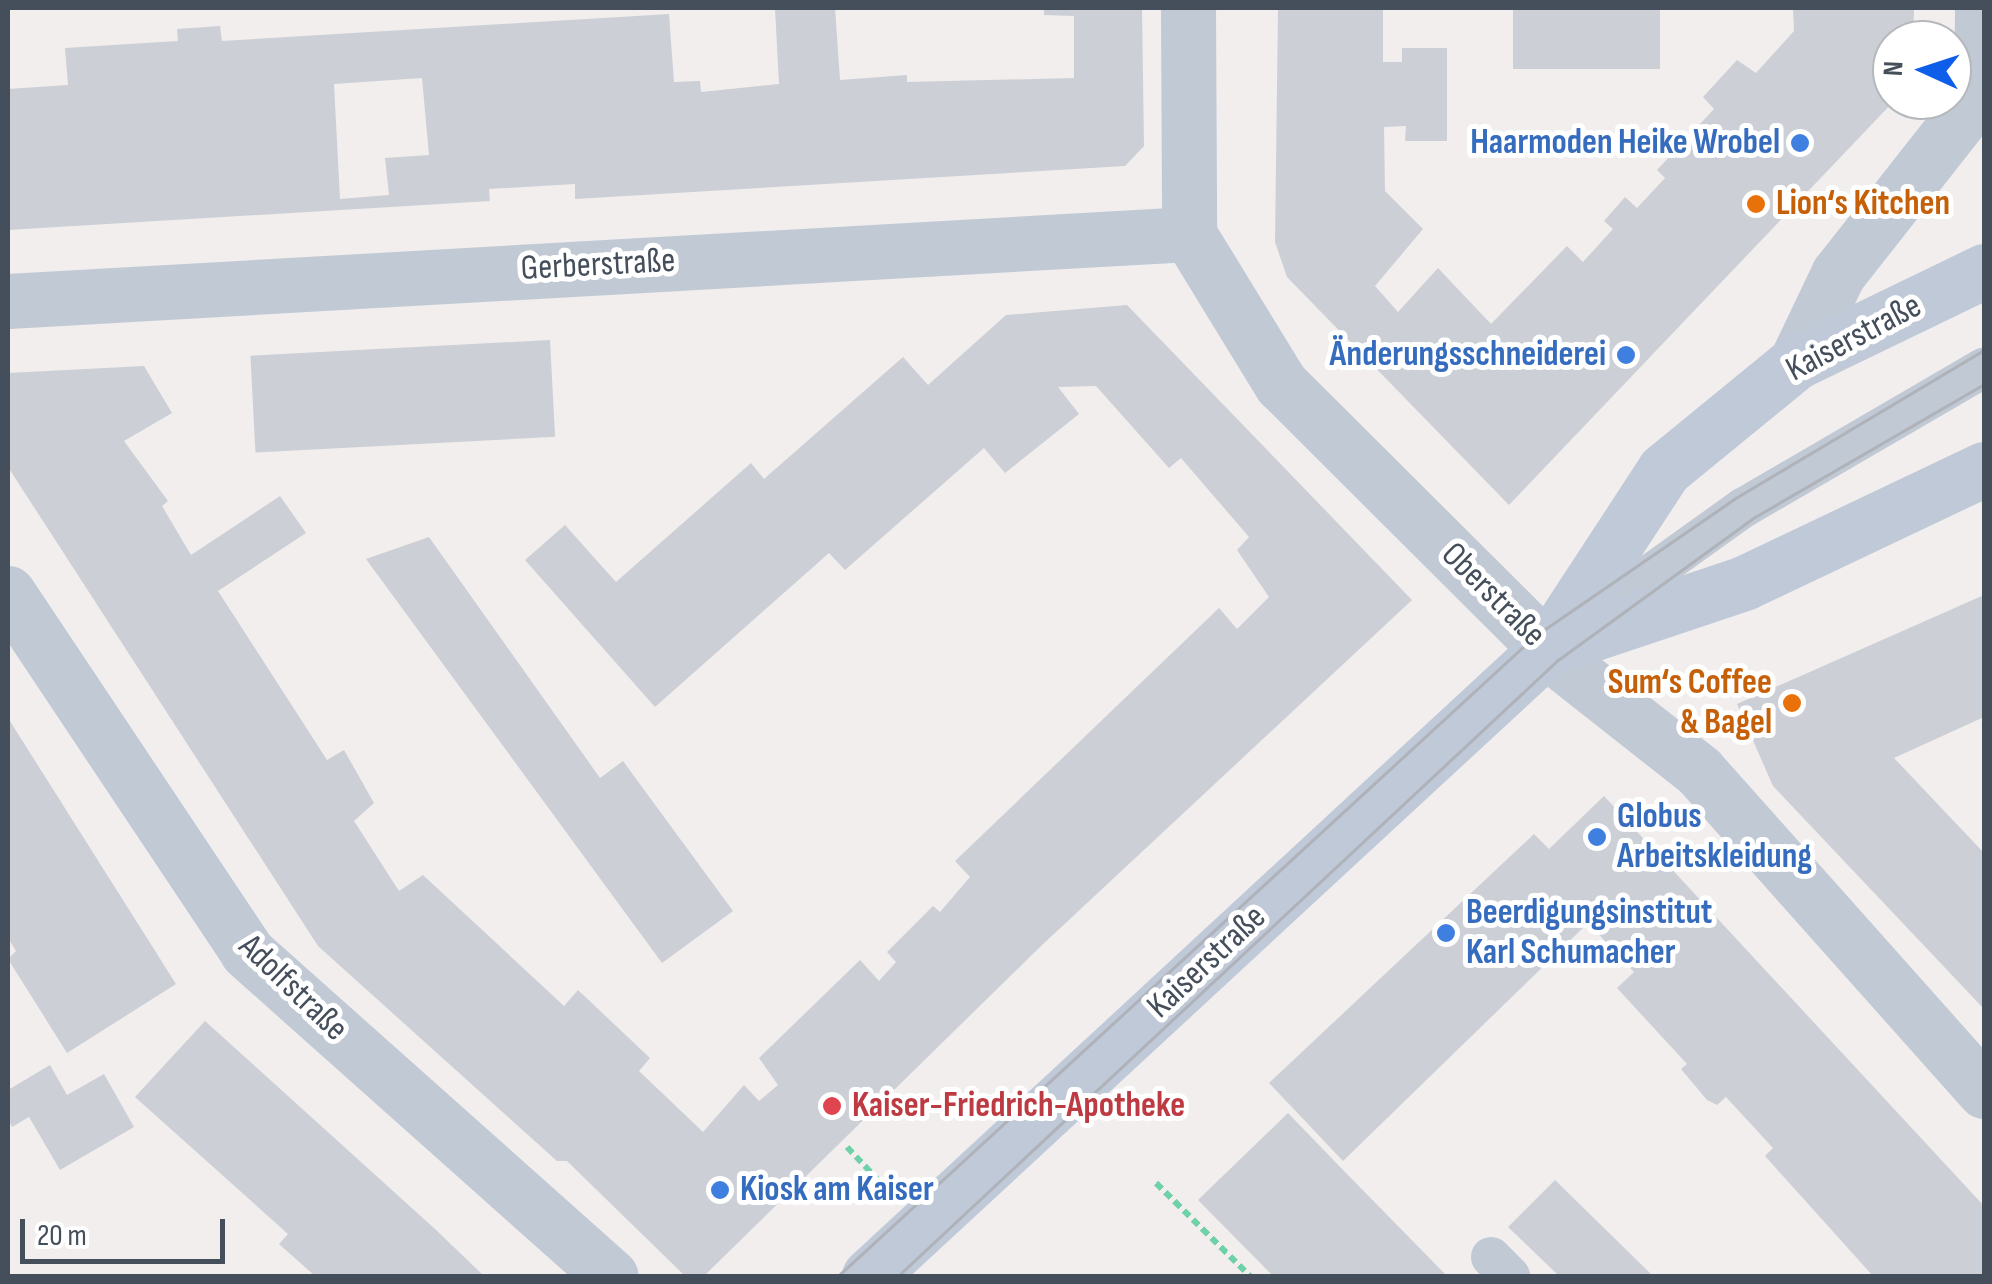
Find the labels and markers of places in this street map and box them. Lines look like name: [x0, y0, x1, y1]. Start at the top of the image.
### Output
place label: Haarmoden Heike Wrobel: [1470, 122, 1780, 164]
marker: Haarmoden Heike Wrobel: [1789, 132, 1811, 154]
place label: Lion‘s Kitchen: [1776, 183, 1950, 225]
marker: Lion‘s Kitchen: [1745, 193, 1767, 215]
place label: Änderungsschneiderei: [1329, 334, 1606, 376]
marker: Änderungsschneiderei: [1615, 344, 1637, 366]
place label: Sum‘s Coffee & Bagel: [1608, 662, 1772, 744]
marker: Sum‘s Coffee & Bagel: [1781, 692, 1803, 714]
place label: Globus Arbeitskleidung: [1617, 796, 1812, 878]
marker: Globus Arbeitskleidung: [1586, 826, 1608, 848]
place label: Beerdigungsinstitut Karl Schumacher: [1466, 892, 1712, 974]
marker: Beerdigungsinstitut Karl Schumacher: [1435, 922, 1457, 944]
place label: Kaiser-Friedrich-Apotheke: [852, 1085, 1185, 1127]
marker: Kaiser-Friedrich-Apotheke: [821, 1095, 843, 1117]
place label: Kiosk am Kaiser: [740, 1169, 934, 1211]
marker: Kiosk am Kaiser: [709, 1179, 731, 1201]

